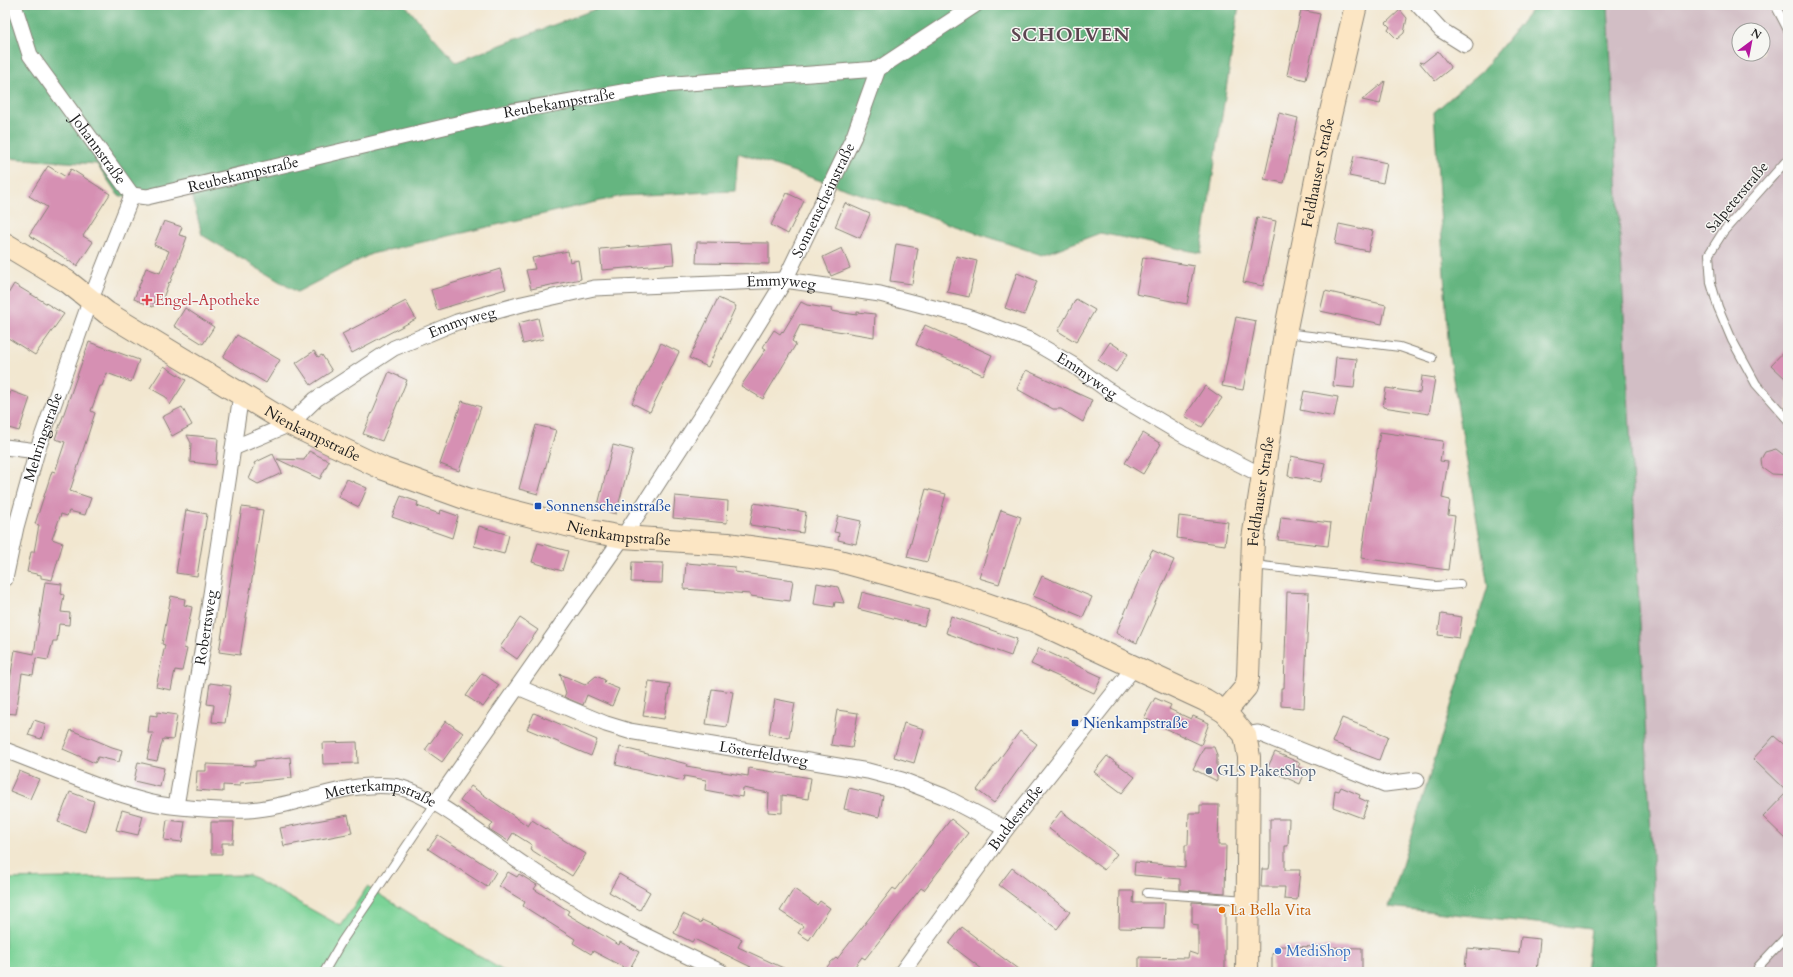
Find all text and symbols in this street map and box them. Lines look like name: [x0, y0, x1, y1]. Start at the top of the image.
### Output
district label: SCHOLVEN: [1011, 22, 1131, 48]
north arrow: [1731, 22, 1771, 62]
text: N: [1748, 25, 1764, 43]
street label: Reubekampstraße: [502, 83, 617, 123]
street label: Johannstraße: [65, 108, 131, 189]
street label: Feldhauser Straße: [1297, 116, 1339, 229]
street label: Sonnenscheinstraße: [787, 139, 859, 261]
street label: Reubekampstraße: [186, 152, 301, 197]
street label: Salpeterstraße: [1701, 157, 1773, 237]
street label: Emmyweg: [746, 269, 818, 295]
place label: Engel-Apotheke: [155, 290, 260, 310]
marker: Engel-Apotheke: [142, 295, 152, 305]
street label: Emmyweg: [425, 302, 498, 343]
street label: Emmyweg: [1053, 348, 1122, 404]
street label: Mehringstraße: [19, 389, 67, 484]
street label: Nienkampstraße: [261, 401, 364, 466]
street label: Feldhauser Straße: [1243, 435, 1279, 547]
place label: Sonnenscheinstraße: [546, 496, 671, 516]
marker: Sonnenscheinstraße: [533, 501, 543, 511]
street label: Nienkampstraße: [565, 515, 672, 550]
street label: Robertsweg: [190, 588, 222, 667]
place label: Nienkampstraße: [1083, 713, 1188, 733]
marker: Nienkampstraße: [1070, 718, 1080, 728]
street label: Lösterfeldweg: [718, 736, 810, 771]
place label: GLS PaketShop: [1217, 761, 1316, 781]
marker: GLS PaketShop: [1204, 766, 1214, 776]
street label: Metterkampstraße: [322, 775, 441, 812]
street label: Buddestraße: [984, 780, 1048, 854]
place label: La Bella Vita: [1230, 900, 1312, 920]
marker: La Bella Vita: [1217, 905, 1227, 915]
place label: MediShop: [1286, 941, 1351, 961]
marker: MediShop: [1273, 946, 1283, 956]

